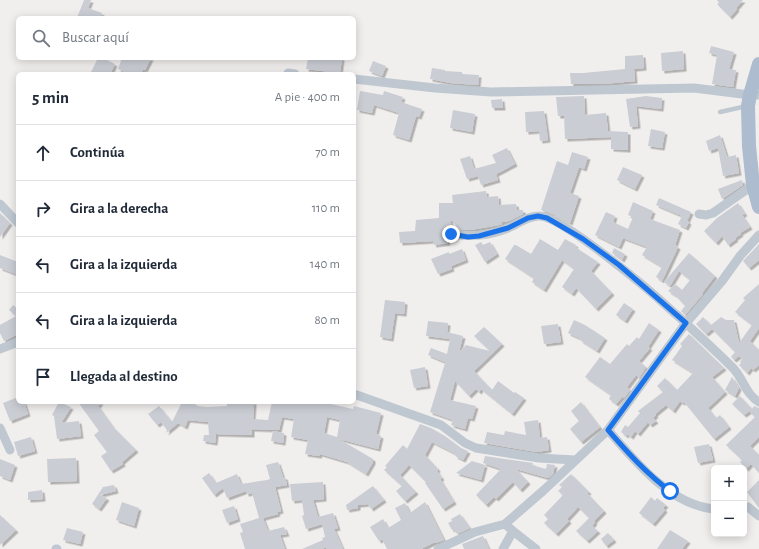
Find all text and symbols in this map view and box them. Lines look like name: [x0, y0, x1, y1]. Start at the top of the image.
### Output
search box: [16, 16, 356, 60]
icon: search: [30, 27, 52, 49]
text: Buscar aquí: [62, 30, 129, 45]
text: 5 min: [32, 89, 69, 106]
text: A pie · 400 m: [275, 91, 340, 104]
icon: ahead: [32, 142, 54, 164]
text: Continúa: [70, 145, 125, 160]
text: 70 m: [315, 146, 340, 159]
icon: right: [32, 198, 54, 220]
text: Gira a la derecha: [70, 201, 169, 216]
text: 110 m: [312, 202, 340, 215]
route end: [442, 225, 460, 243]
icon: left: [32, 254, 54, 276]
text: Gira a la izquierda: [70, 257, 177, 272]
text: 140 m: [310, 258, 340, 271]
icon: left: [32, 310, 54, 332]
text: Gira a la izquierda: [70, 313, 177, 328]
text: 80 m: [314, 314, 340, 327]
icon: arrive: [32, 366, 54, 388]
text: Llegada al destino: [70, 369, 178, 384]
map controls: [711, 465, 747, 537]
button: +: [711, 465, 747, 501]
route start: [661, 482, 679, 500]
button: −: [711, 501, 747, 537]

